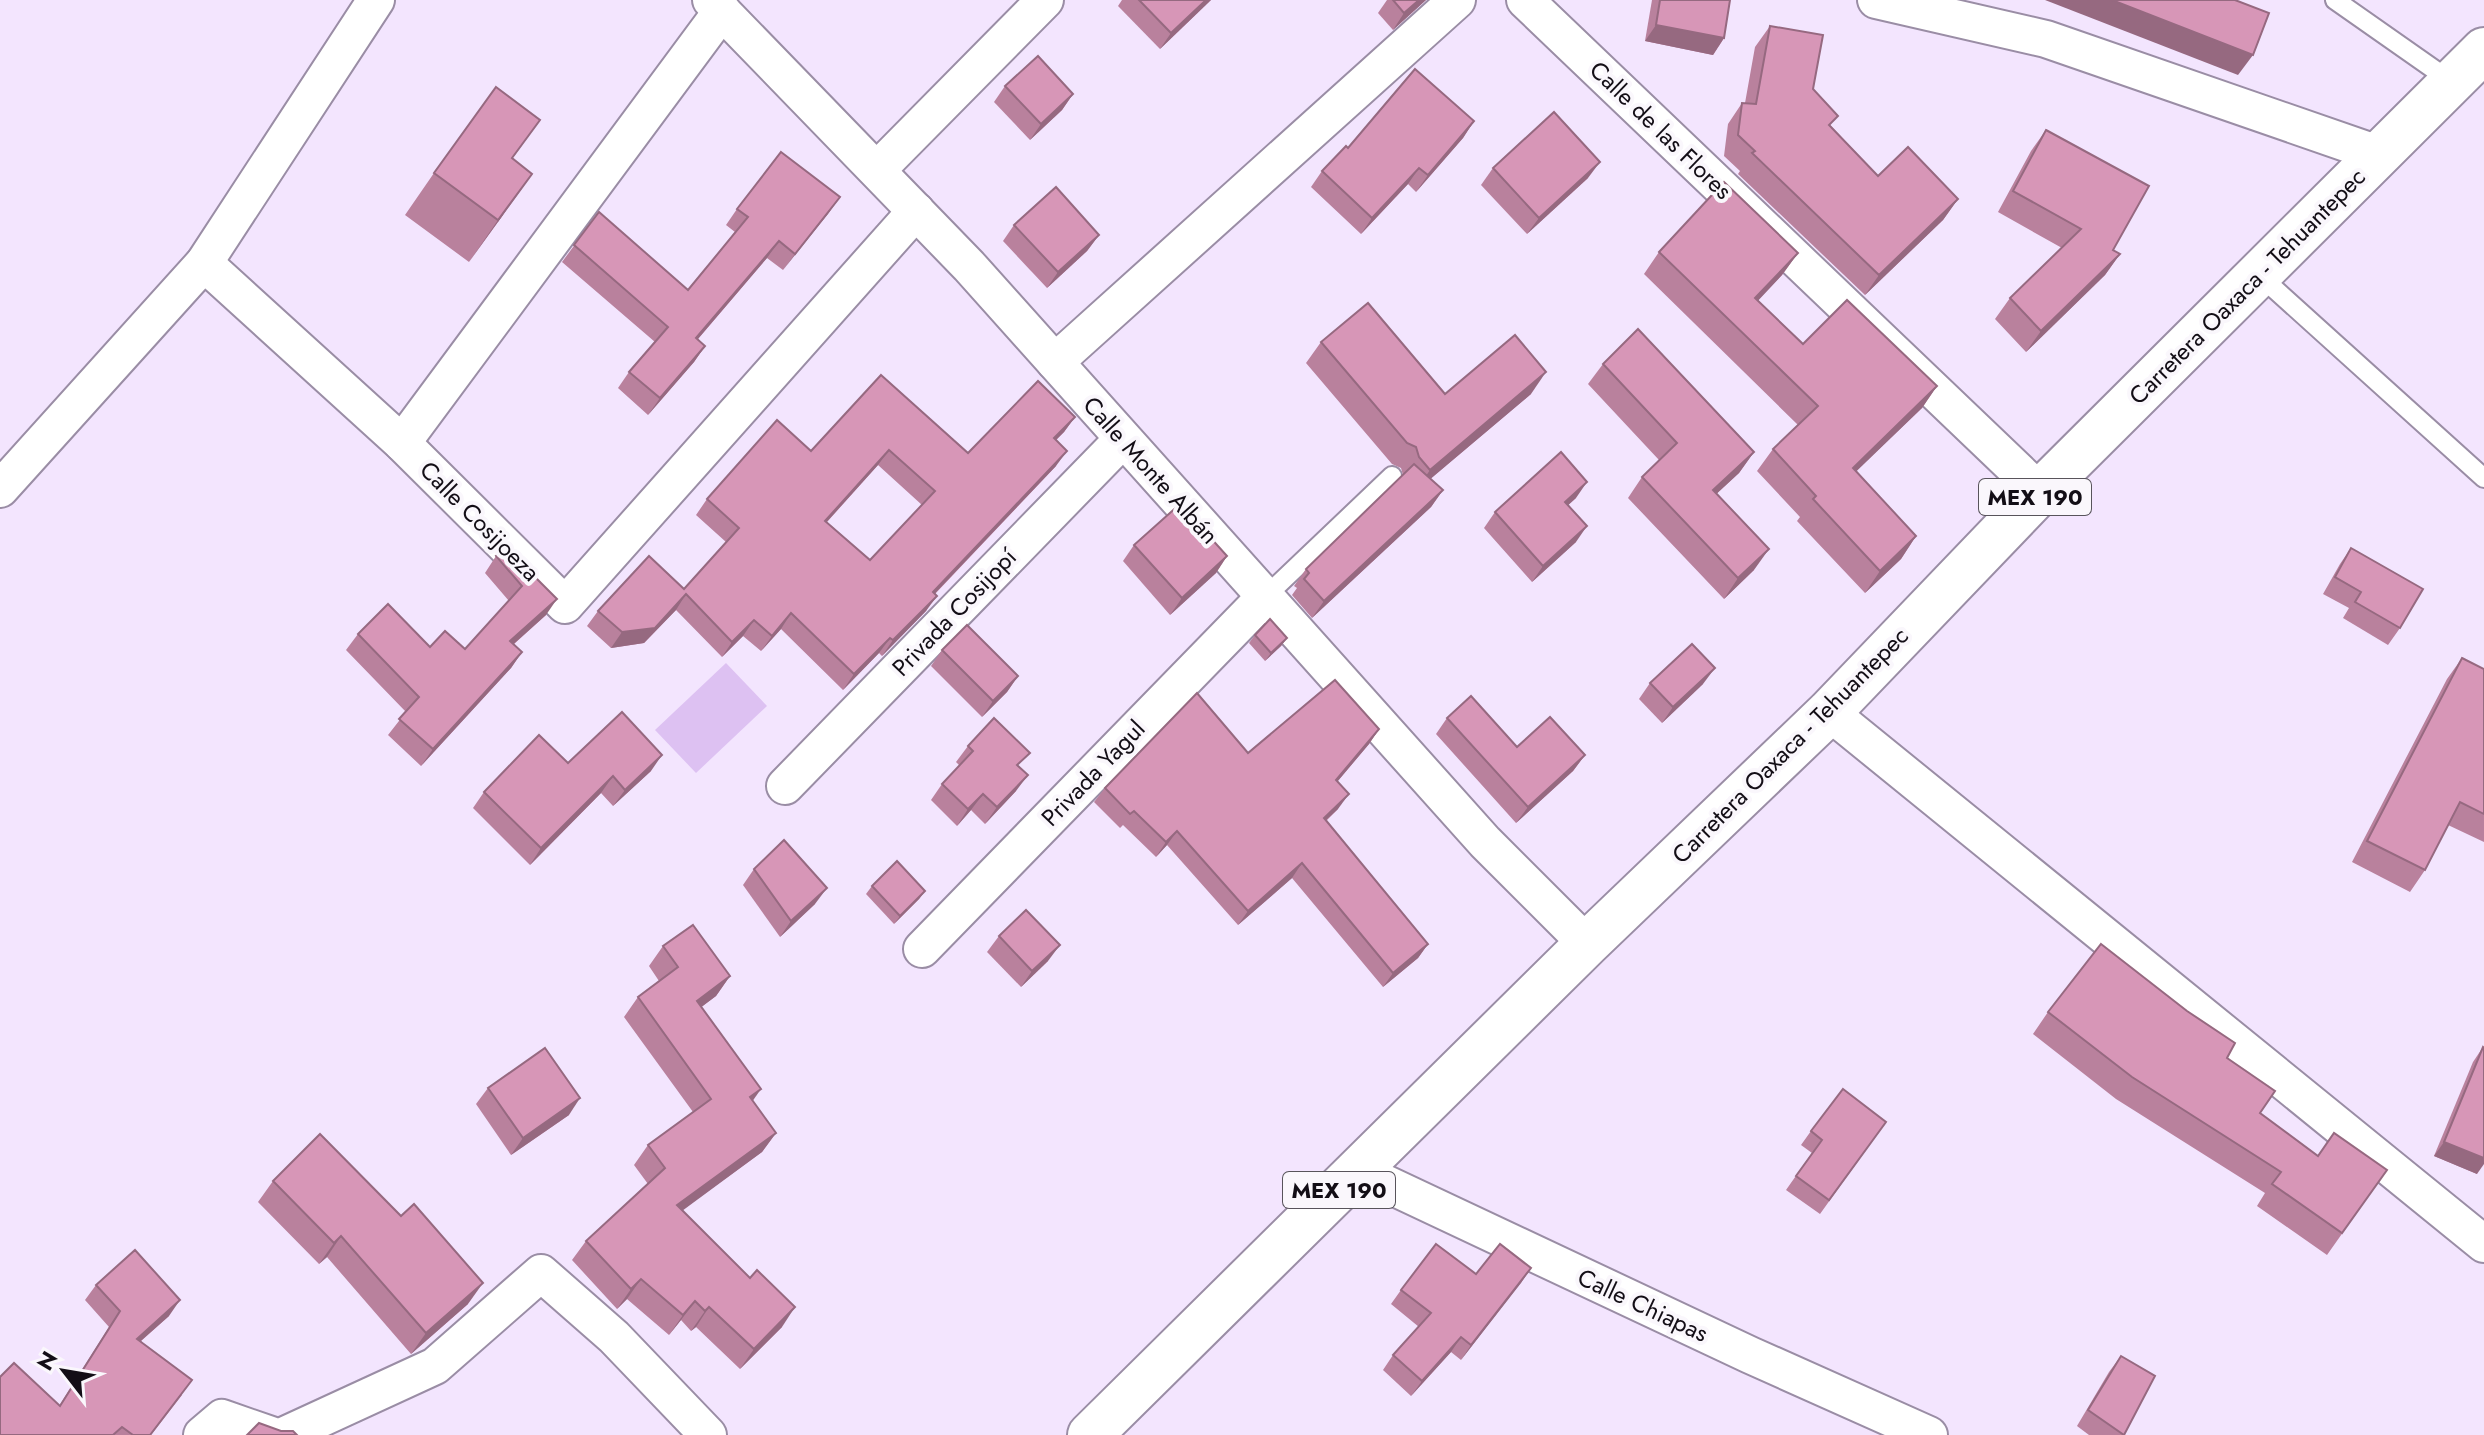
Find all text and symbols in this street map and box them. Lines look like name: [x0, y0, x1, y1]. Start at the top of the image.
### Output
street label: Calle de las Flores: [1582, 53, 1740, 207]
street label: Carretera Oaxaca - Tehuantepec: [2121, 160, 2373, 412]
street label: Calle Monte Albán: [1075, 388, 1227, 552]
street label: Calle Cosijoeza: [412, 453, 548, 589]
road number: MEX 190: [1979, 479, 2091, 515]
street label: Privada Cosijopí: [884, 540, 1025, 684]
street label: Carretera Oaxaca - Tehuantepec: [1664, 619, 1916, 871]
street label: Privada Yagul: [1033, 712, 1153, 834]
road number: MEX 190: [1283, 1172, 1395, 1208]
street label: Calle Chiapas: [1572, 1259, 1714, 1351]
north arrow: [24, 1331, 104, 1411]
text: N: [29, 1345, 65, 1376]

